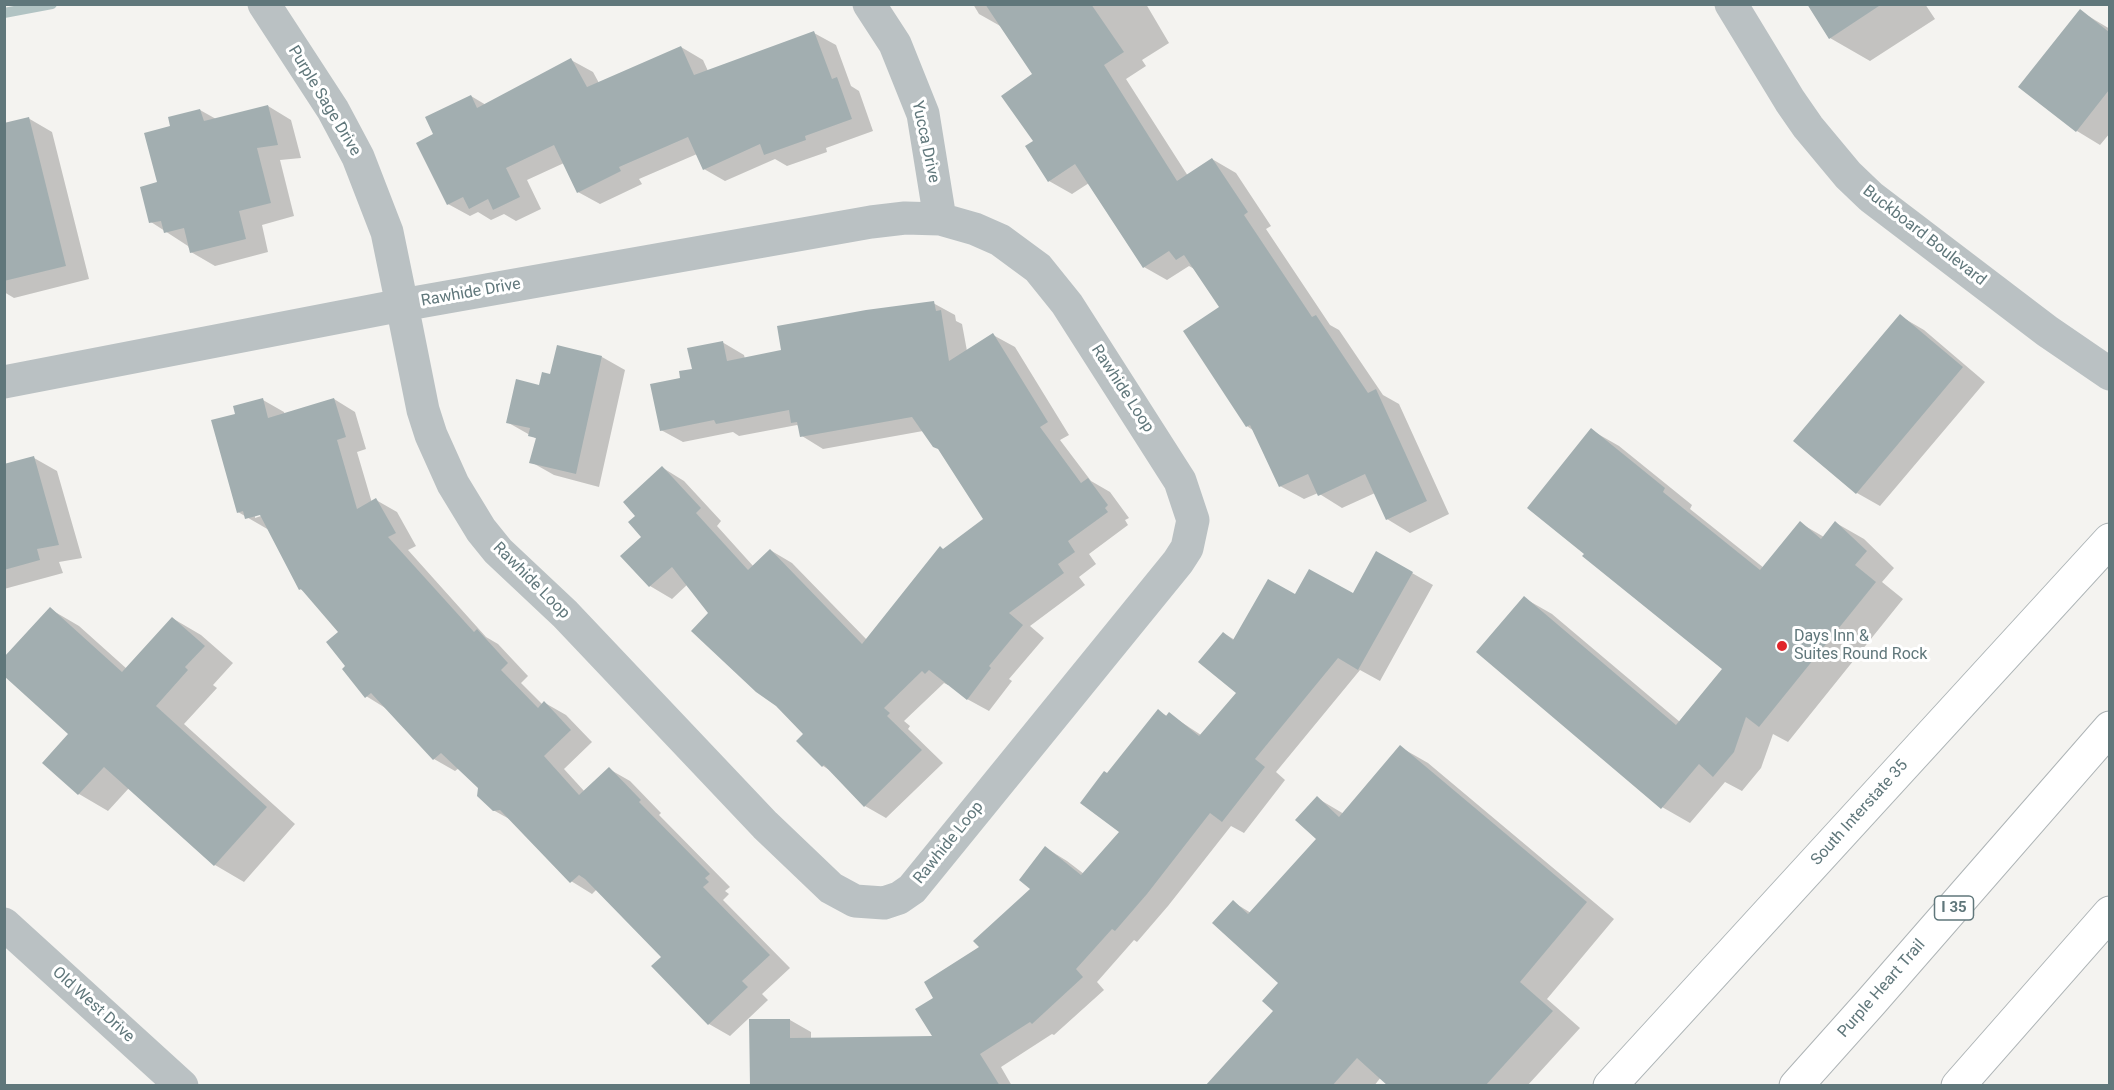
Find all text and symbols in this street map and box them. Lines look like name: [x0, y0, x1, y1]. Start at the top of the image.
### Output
street label: Purple Sage Drive: [284, 42, 364, 160]
street label: Yucca Drive: [907, 99, 943, 185]
street label: Buckboard Boulevard: [1859, 182, 1989, 290]
street label: Rawhide Drive: [420, 275, 522, 311]
street label: Rawhide Loop: [1087, 342, 1157, 436]
street label: Rawhide Loop: [489, 539, 573, 623]
place label: Days Inn & Suites Round Rock: [1794, 627, 1927, 665]
marker: Days Inn & Suites Round Rock: [1775, 639, 1789, 653]
street label: South Interstate 35: [1807, 756, 1913, 870]
street label: Rawhide Loop: [910, 798, 988, 888]
road number: I 35: [1934, 896, 1974, 920]
street label: Purple Heart Trail: [1834, 936, 1930, 1042]
street label: Old West Drive: [48, 963, 138, 1047]

